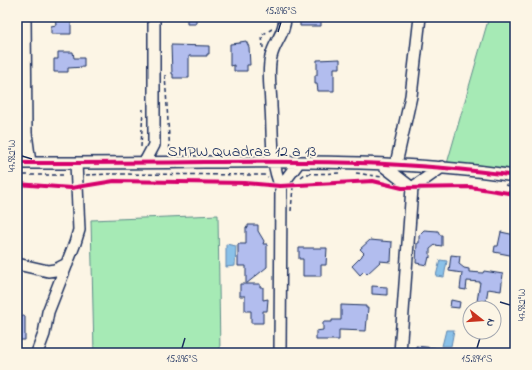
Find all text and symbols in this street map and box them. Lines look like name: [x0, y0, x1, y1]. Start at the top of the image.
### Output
text: 15.896°S: [265, 4, 297, 19]
text: 47.982°W: [5, 140, 20, 172]
street label: SMPW Quadras 12 a 13: [168, 140, 316, 164]
text: 47.982°W: [515, 289, 530, 321]
north arrow: [462, 300, 502, 340]
text: N: [482, 317, 499, 329]
text: 15.896°S: [166, 352, 198, 367]
text: 15.894°S: [462, 352, 493, 367]

